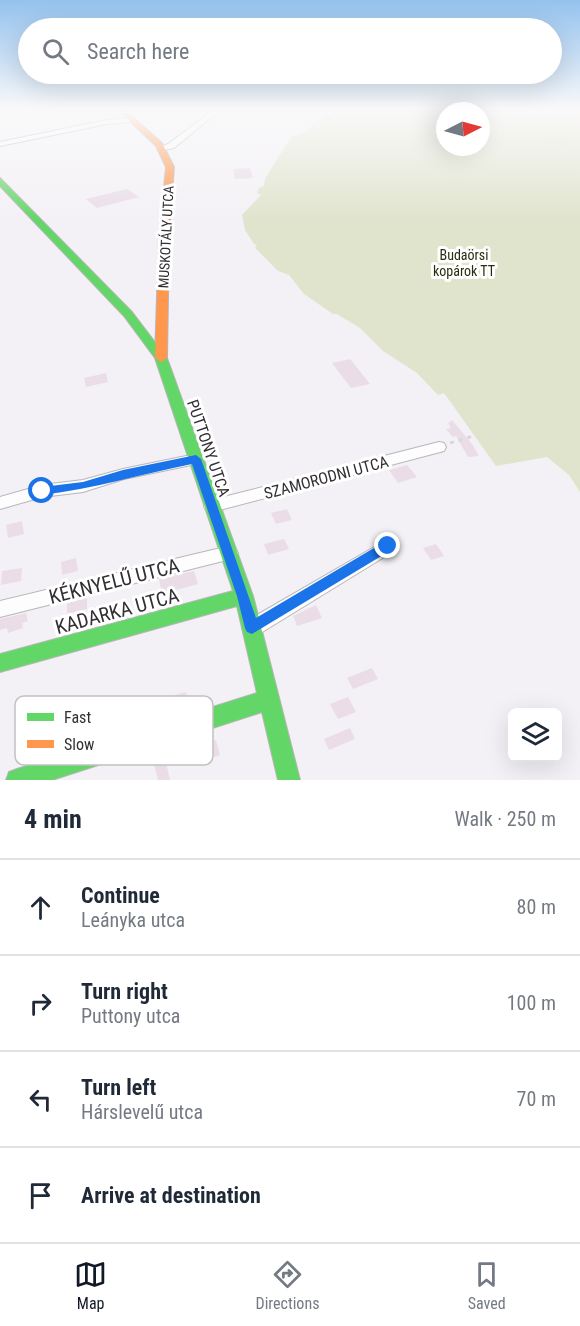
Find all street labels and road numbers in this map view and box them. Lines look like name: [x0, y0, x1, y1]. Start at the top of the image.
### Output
street label: MUSKOTÁLY UTCA: [154, 185, 177, 289]
street label: PUTTONY UTCA: [183, 397, 234, 499]
street label: SZAMORODNI UTCA: [262, 452, 390, 503]
street label: KÉKNYELŰ UTCA: [46, 553, 182, 609]
street label: KADARKA UTCA: [53, 583, 182, 639]

